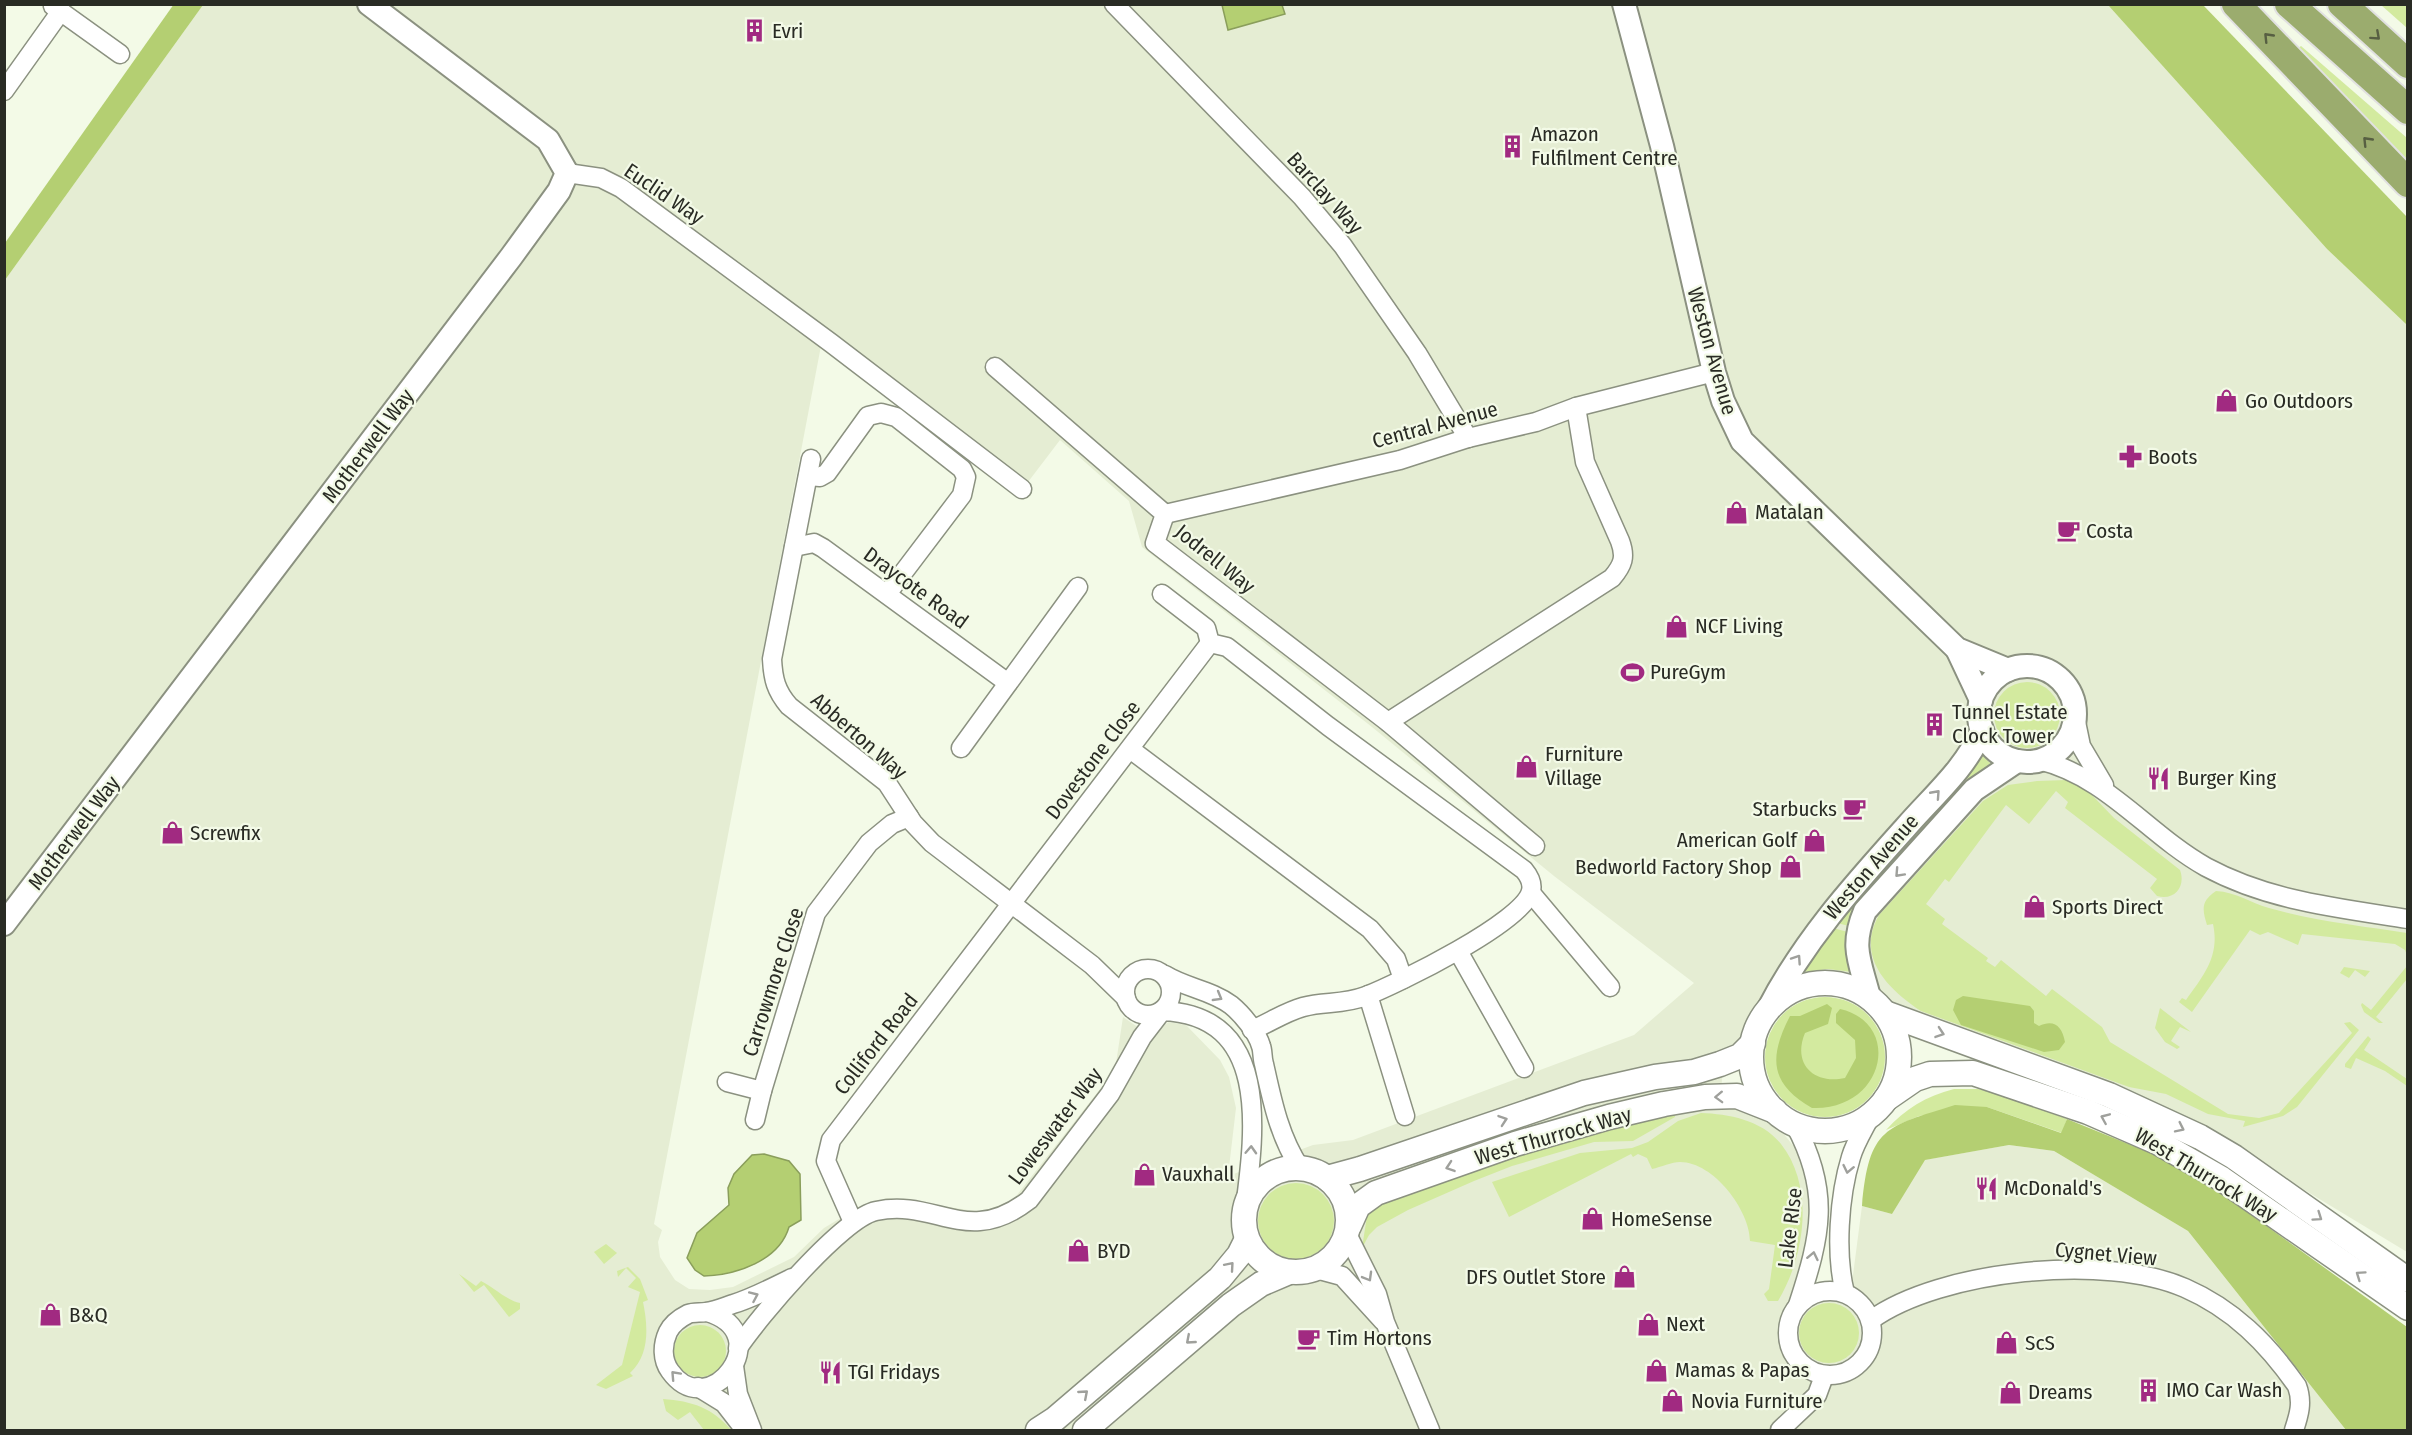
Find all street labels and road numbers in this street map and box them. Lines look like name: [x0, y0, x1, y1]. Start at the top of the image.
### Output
street label: Barclay Way: [1281, 147, 1369, 240]
street label: Euclid Way: [619, 158, 709, 231]
street label: Weston Avenue: [1681, 284, 1743, 418]
street label: Motherwell Way: [317, 383, 420, 508]
street label: Central Avenue: [1369, 396, 1501, 454]
street label: Jodrell Way: [1170, 519, 1261, 600]
street label: Draycote Road: [859, 541, 973, 635]
street label: Abberton Way: [806, 687, 913, 785]
street label: Dovestone Close: [1040, 695, 1146, 825]
street label: Motherwell Way: [23, 770, 126, 895]
street label: Weston Avenue: [1818, 809, 1924, 925]
street label: Carrowmore Close: [737, 904, 809, 1060]
street label: Colliford Road: [828, 988, 924, 1100]
street label: Loweswater Way: [1002, 1062, 1108, 1190]
street label: West Thurrock Way: [1472, 1101, 1635, 1171]
street label: West Thurrock Way: [2130, 1122, 2283, 1228]
street label: Lake RIse: [1772, 1186, 1808, 1270]
street label: Cygnet View: [2054, 1237, 2158, 1271]

